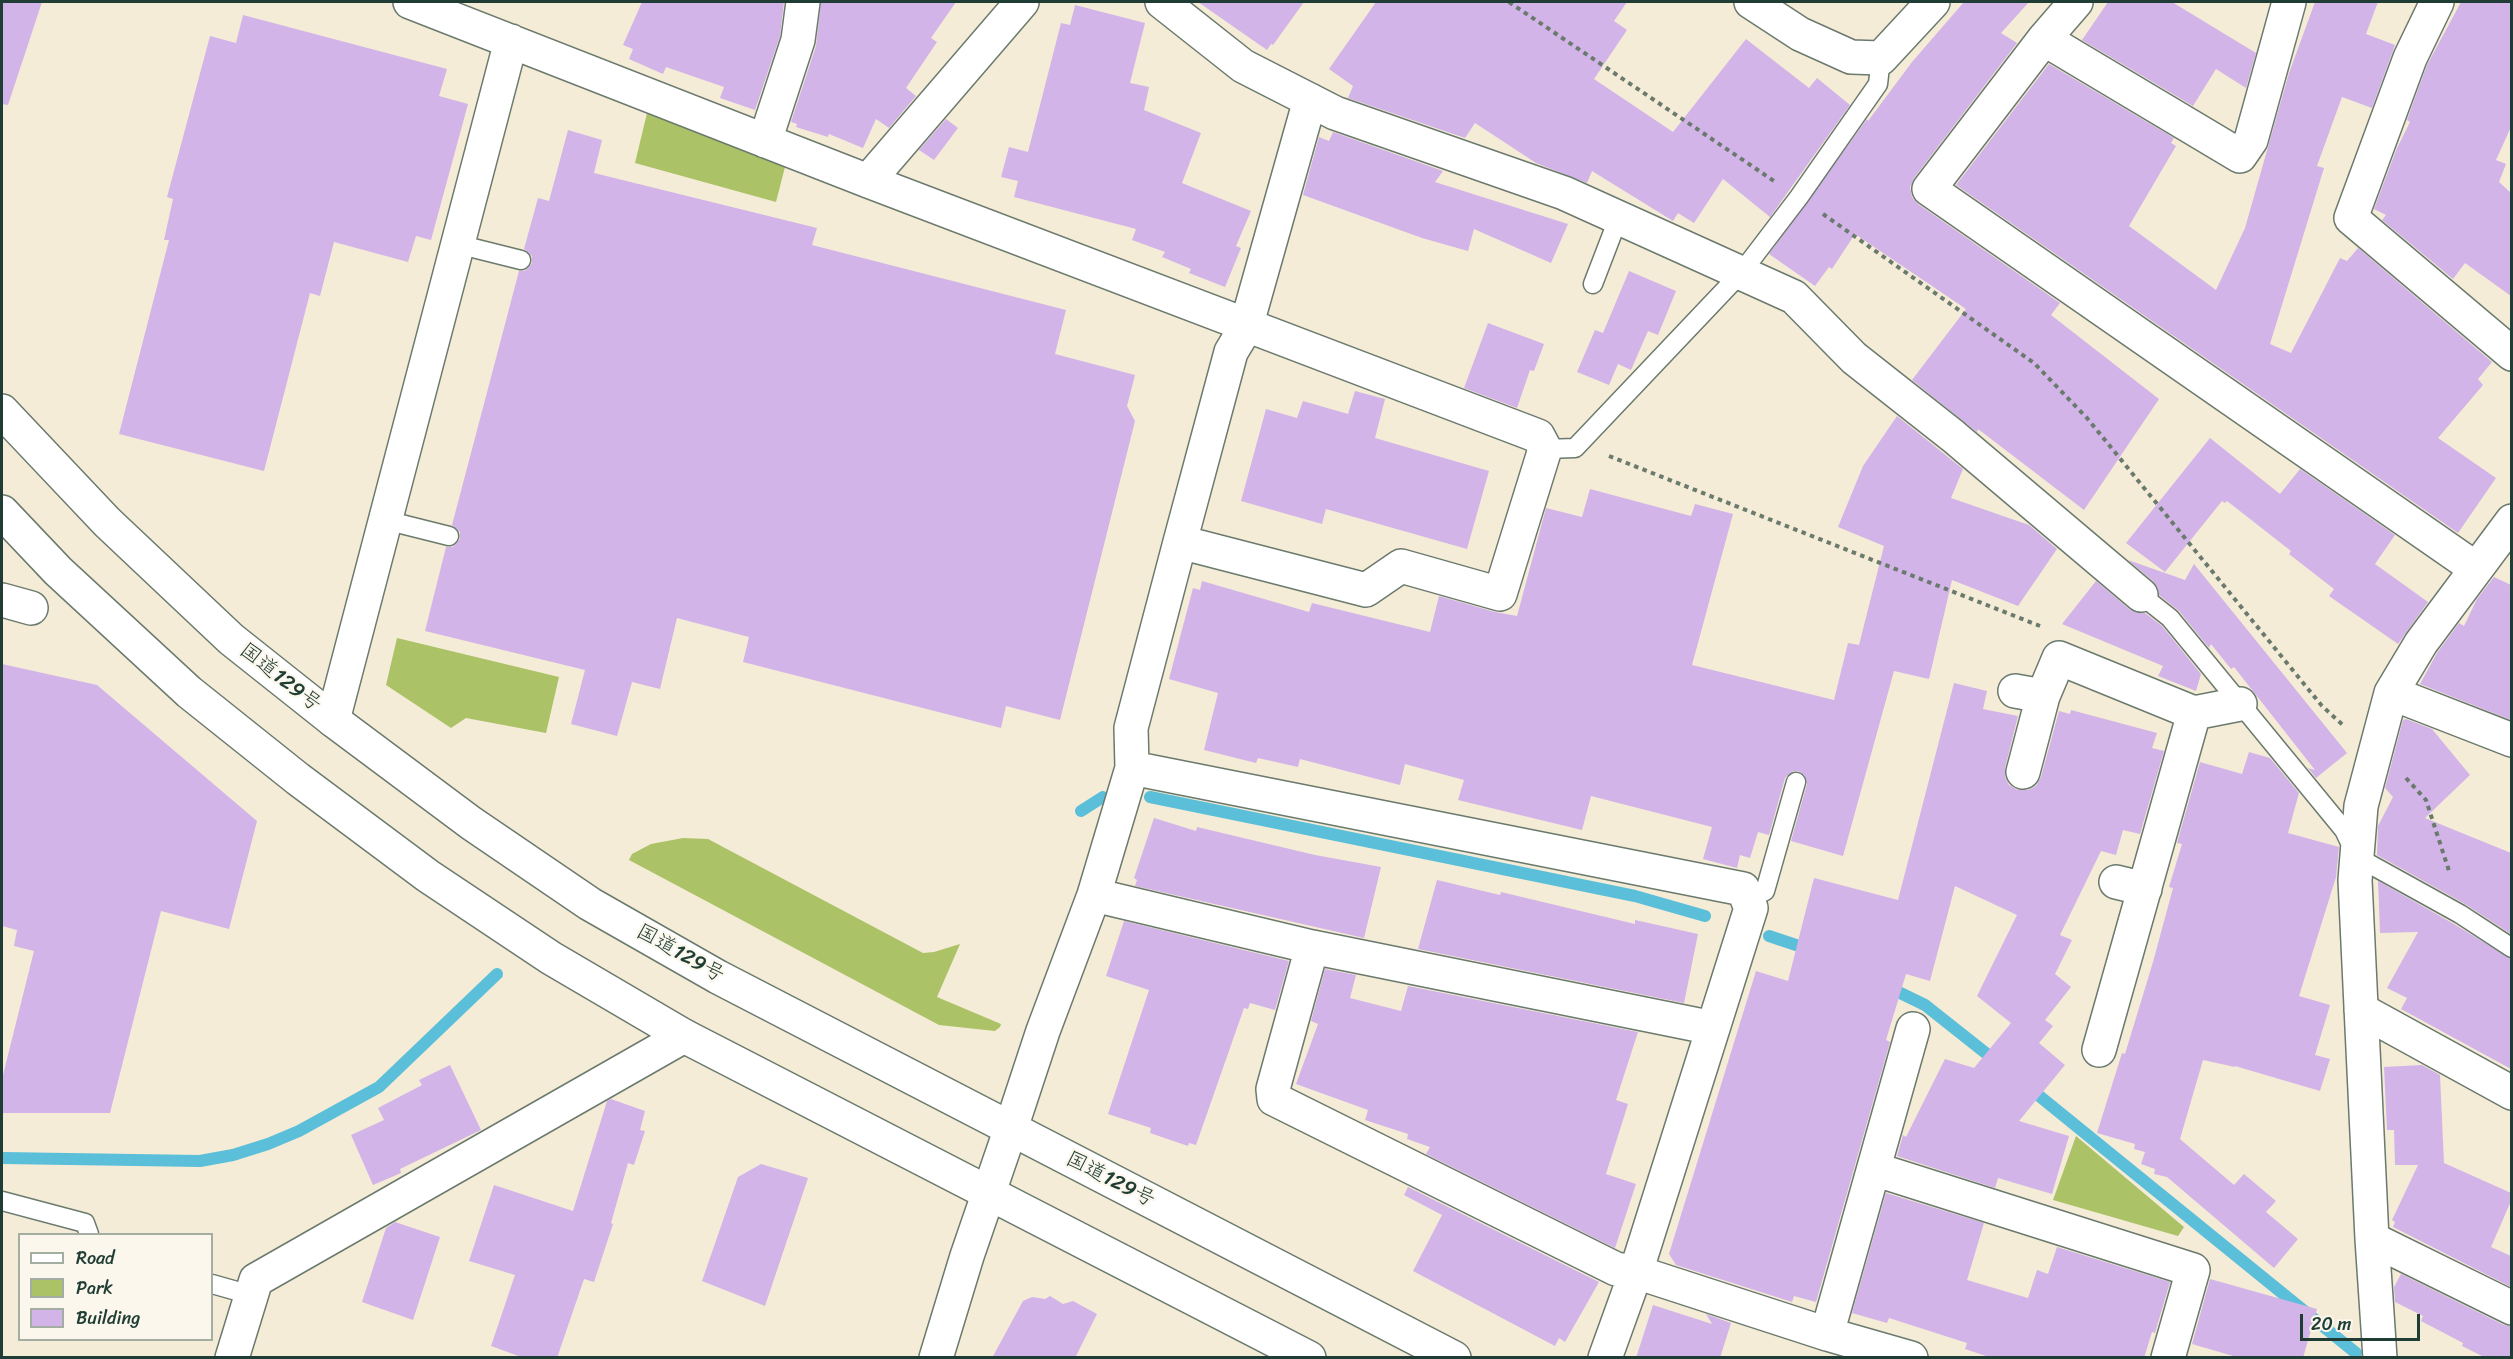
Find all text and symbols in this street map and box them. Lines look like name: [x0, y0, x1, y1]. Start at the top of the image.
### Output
street label: 国道129号: [234, 638, 326, 718]
street label: 国道129号: [631, 919, 729, 989]
street label: 国道129号: [1061, 1147, 1159, 1213]
legend: [18, 1233, 213, 1341]
text: Road: [76, 1242, 115, 1274]
text: Park: [76, 1272, 113, 1304]
text: Building: [76, 1302, 140, 1334]
scale bar: [2303, 1302, 2423, 1340]
text: 20 m: [2311, 1308, 2351, 1340]

